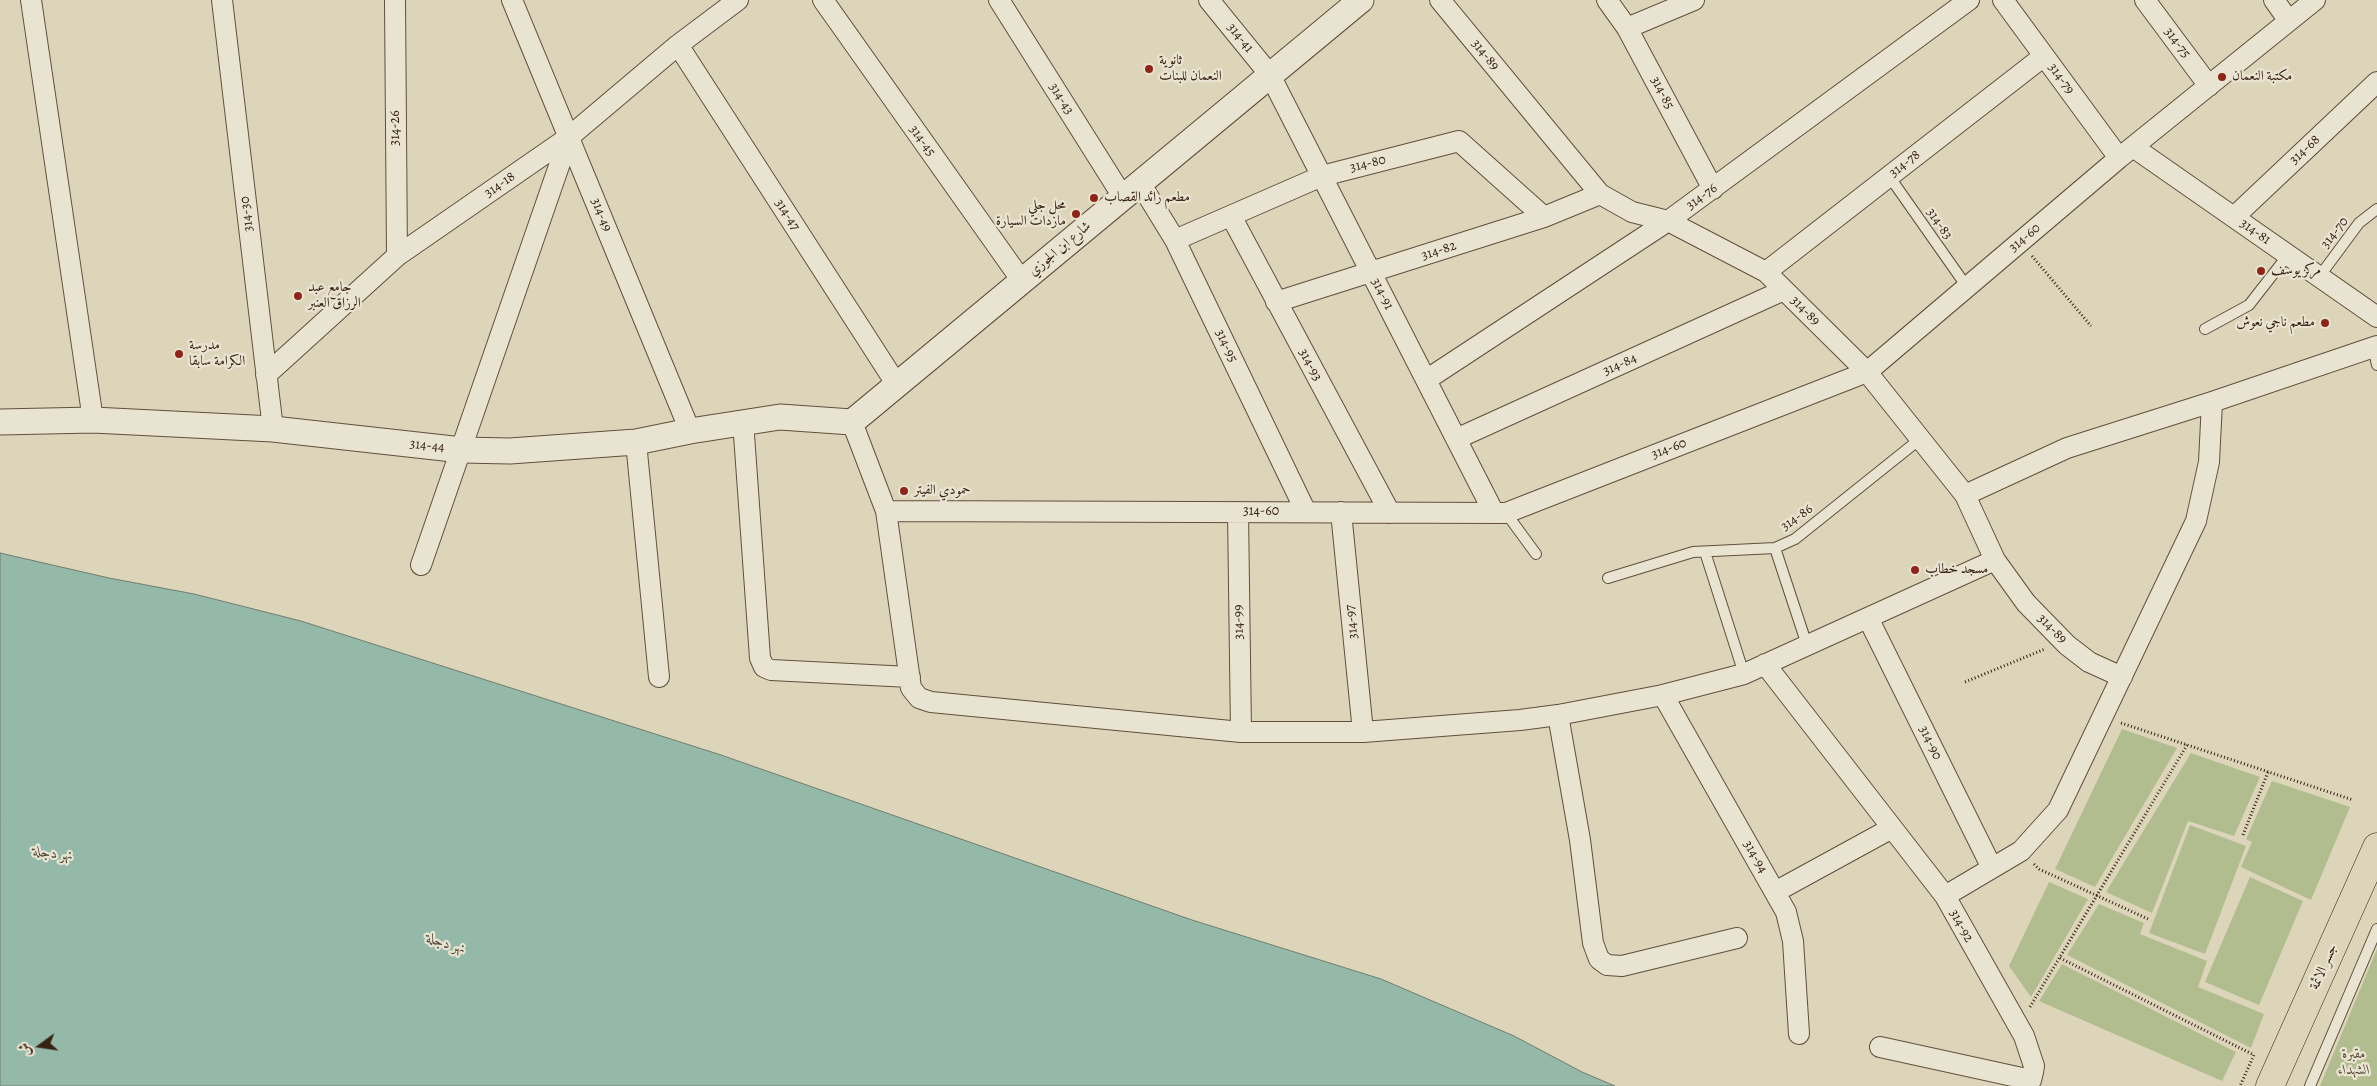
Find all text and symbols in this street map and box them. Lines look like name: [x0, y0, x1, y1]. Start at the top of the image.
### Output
street label: 314-41: [1223, 20, 1257, 56]
street label: 314-75: [2160, 24, 2194, 62]
street label: 314-89: [1467, 36, 1503, 74]
place label: ثانوية النعمان للبنات: [1159, 53, 1222, 85]
street label: 314-79: [2044, 60, 2078, 98]
marker: ثانوية النعمان للبنات: [1143, 63, 1155, 75]
place label: مكتبة النعمان: [2232, 69, 2292, 85]
marker: مكتبة النعمان: [2216, 71, 2228, 83]
street label: 314-85: [1646, 74, 1678, 112]
street label: 314-43: [1045, 80, 1077, 118]
street label: 314-26: [388, 110, 404, 146]
street label: 314-45: [905, 122, 939, 160]
street label: 314-68: [2286, 132, 2324, 168]
street label: 314-78: [1886, 147, 1924, 181]
street label: 314-80: [1348, 151, 1388, 177]
street label: 314-18: [481, 168, 519, 202]
street label: 314-76: [1683, 180, 1721, 214]
place label: مطعم رائد القصاب: [1104, 190, 1190, 206]
marker: مطعم رائد القصاب: [1088, 192, 1100, 204]
street label: 314-30: [236, 195, 258, 233]
street label: 314-49: [587, 196, 615, 234]
street label: 314-47: [771, 196, 803, 234]
place label: محل جلي مازدات السيارة: [996, 198, 1066, 230]
street label: 314-83: [1922, 205, 1956, 243]
marker: محل جلي مازدات السيارة: [1070, 208, 1082, 220]
street label: 314-70: [2317, 214, 2353, 252]
street label: 314-81: [2236, 215, 2274, 249]
street label: شارع ابن الجوزي: [1025, 218, 1095, 280]
street label: 314-60: [2006, 220, 2044, 256]
street label: 314-82: [1419, 237, 1459, 265]
place label: مركز يوسف: [2271, 263, 2321, 279]
marker: مركز يوسف: [2255, 265, 2267, 277]
street label: 314-91: [1367, 275, 1397, 313]
place label: جامع عبد الرزاق العنبر: [308, 280, 361, 312]
marker: جامع عبد الرزاق العنبر: [292, 290, 304, 302]
street label: 314-89: [1787, 293, 1823, 329]
place label: مطعم ناجي نعوش: [2236, 315, 2315, 331]
marker: مطعم ناجي نعوش: [2319, 317, 2331, 329]
street label: 314-95: [1211, 327, 1241, 365]
place label: مدرسة الكرامة سابقا: [189, 338, 245, 371]
street label: 314-93: [1294, 346, 1326, 384]
marker: مدرسة الكرامة سابقا: [173, 348, 185, 360]
street label: 314-84: [1600, 350, 1640, 380]
street label: 314-60: [1649, 435, 1689, 463]
street label: 314-44: [409, 436, 445, 456]
place label: حمودي الفيتر: [914, 483, 971, 499]
marker: حمودي الفيتر: [898, 485, 910, 497]
street label: 314-86: [1778, 501, 1816, 535]
street label: 314-60: [1243, 504, 1279, 520]
place label: مسجد خطاب: [1925, 562, 1988, 578]
marker: مسجد خطاب: [1909, 564, 1921, 576]
street label: 314-99: [1230, 604, 1248, 640]
street label: 314-97: [1342, 604, 1362, 640]
street label: 314-89: [2034, 611, 2070, 647]
street label: 314-90: [1915, 723, 1945, 763]
street label: 314-94: [1739, 838, 1771, 876]
water label: نهر دجلة: [32, 843, 74, 865]
street label: 314-92: [1945, 906, 1977, 946]
water label: نهر دجلة: [424, 929, 468, 959]
street label: جسر الائمة: [2306, 941, 2342, 993]
north arrow: [15, 1021, 65, 1071]
text: ش: [14, 1041, 36, 1059]
park label: مقبرة الشهداء: [2338, 1047, 2370, 1080]

